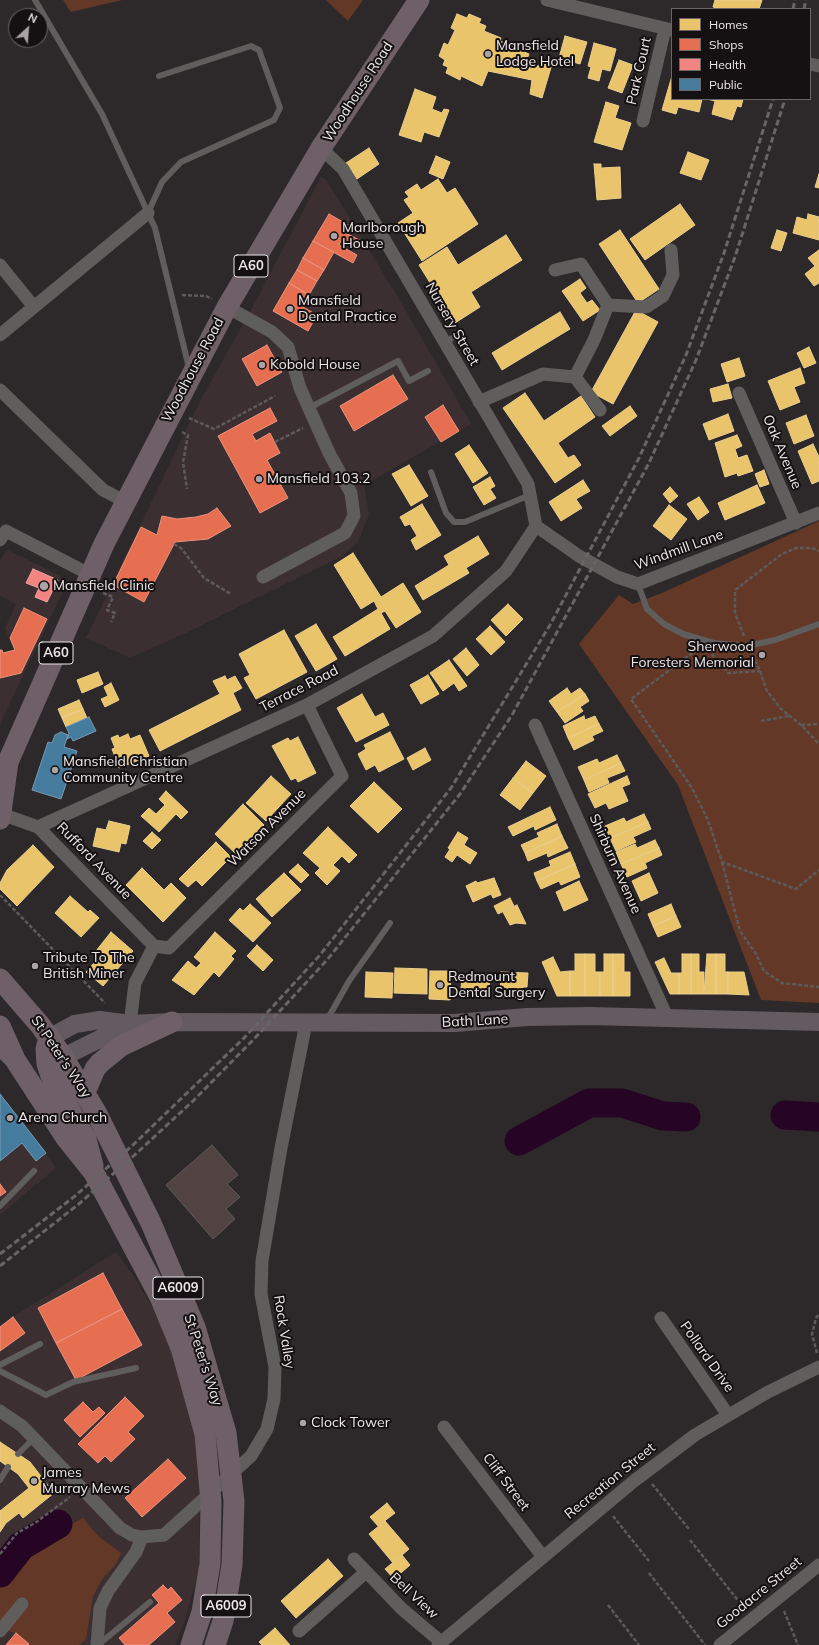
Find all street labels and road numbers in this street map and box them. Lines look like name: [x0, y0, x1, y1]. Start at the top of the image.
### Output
street label: Park Court: [623, 36, 655, 106]
street label: Woodhouse Road: [319, 39, 397, 145]
road number: A60: [234, 255, 268, 277]
street label: Nursery Street: [421, 279, 483, 369]
street label: Woodhouse Road: [158, 315, 228, 425]
street label: Oak Avenue: [759, 412, 805, 492]
street label: Windmill Lane: [632, 526, 726, 574]
road number: A60: [39, 642, 73, 664]
street label: Terrace Road: [257, 662, 341, 716]
street label: Watson Avenue: [224, 785, 310, 871]
street label: Shirburn Avenue: [585, 811, 645, 917]
street label: Rufford Avenue: [53, 819, 135, 903]
street label: Bath Lane: [441, 1011, 509, 1031]
street label: St Peter's Way: [27, 1013, 95, 1101]
road number: A6009: [153, 1277, 203, 1299]
street label: Rock Valley: [270, 1294, 298, 1370]
street label: St Peter's Way: [180, 1312, 226, 1408]
street label: Pollard Drive: [676, 1318, 738, 1396]
street label: Recreation Street: [561, 1439, 659, 1523]
street label: Cliff Street: [479, 1450, 533, 1514]
street label: Goodacre Street: [713, 1553, 805, 1633]
street label: Bell View: [386, 1569, 442, 1623]
road number: A6009: [201, 1595, 251, 1617]

